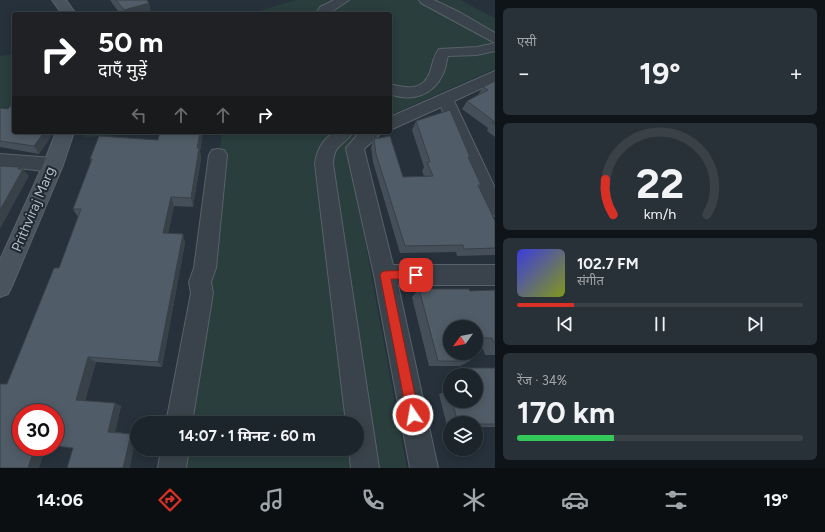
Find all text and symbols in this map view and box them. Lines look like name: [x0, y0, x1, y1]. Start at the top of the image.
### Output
text: 50 m: [98, 25, 164, 59]
icon: right: [32, 28, 84, 80]
text: एसी: [517, 34, 536, 49]
text: 19°: [639, 55, 681, 92]
text: दाएँ मुड़ें: [98, 59, 147, 81]
text: −: [517, 60, 531, 87]
text: +: [789, 60, 803, 87]
icon: left: [128, 104, 150, 126]
icon: ahead: [170, 104, 192, 126]
icon: ahead: [212, 104, 234, 126]
icon: right: [254, 104, 276, 126]
text: 22: [636, 157, 684, 207]
street label: Prithviraj Marg: [8, 164, 59, 254]
text: km/h: [644, 204, 676, 222]
text: 102.7 FM: [577, 255, 639, 273]
pin: [399, 258, 433, 292]
icon: arrive: [405, 264, 427, 286]
text: संगीत: [577, 273, 604, 288]
icon: previous: [554, 313, 576, 335]
icon: pause: [649, 313, 671, 335]
icon: next: [744, 313, 766, 335]
north arrow: [443, 320, 483, 360]
map controls: [443, 320, 483, 456]
button: search: [443, 368, 483, 408]
text: रेंज · 34%: [517, 373, 567, 388]
position arrow: [392, 394, 434, 436]
text: 170 km: [517, 394, 615, 431]
speed limit sign: 30: [12, 404, 64, 456]
button: layers: [443, 416, 483, 456]
text: 14:07 · 1 मिनट · 60 m: [179, 427, 315, 445]
icon: directions: [156, 486, 184, 514]
icon: music: [258, 486, 286, 514]
icon: phone: [359, 486, 387, 514]
icon: climate: [460, 486, 488, 514]
icon: car: [561, 486, 589, 514]
icon: filters: [662, 486, 690, 514]
text: 14:06: [37, 489, 83, 511]
text: 19°: [764, 489, 788, 511]

